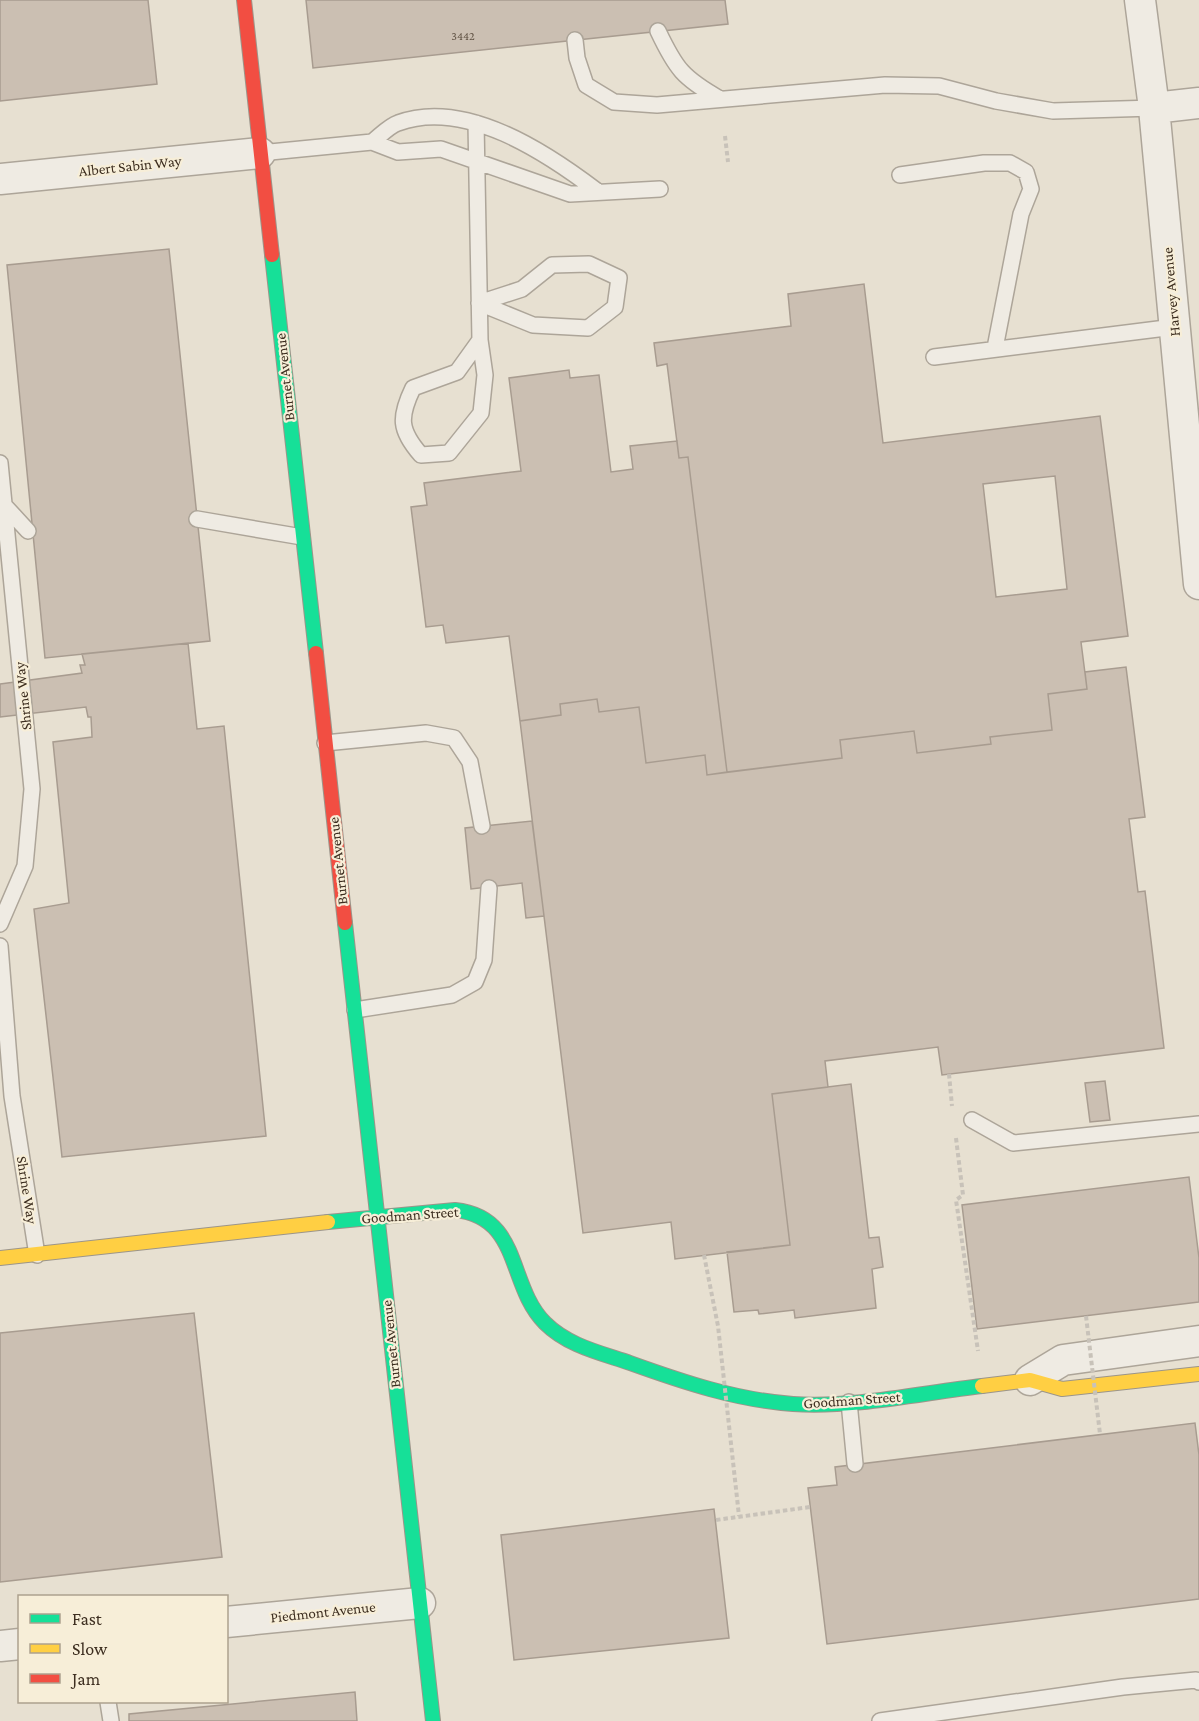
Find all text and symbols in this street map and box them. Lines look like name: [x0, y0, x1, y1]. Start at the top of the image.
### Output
house number: 3442: [451, 29, 475, 43]
street label: Albert Sabin Way: [78, 153, 182, 180]
street label: Harvey Avenue: [1159, 246, 1184, 337]
street label: Burnet Avenue: [272, 332, 298, 422]
street label: Shrine Way: [11, 661, 36, 731]
street label: Burnet Avenue: [325, 816, 351, 906]
street label: Shrine Way: [13, 1155, 40, 1225]
street label: Goodman Street: [361, 1204, 460, 1226]
street label: Burnet Avenue: [378, 1299, 404, 1389]
street label: Goodman Street: [803, 1389, 902, 1411]
legend: [18, 1595, 228, 1703]
street label: Piedmont Avenue: [270, 1598, 377, 1625]
text: Fast: [72, 1609, 103, 1629]
text: Slow: [72, 1639, 108, 1659]
text: Jam: [70, 1669, 101, 1689]

